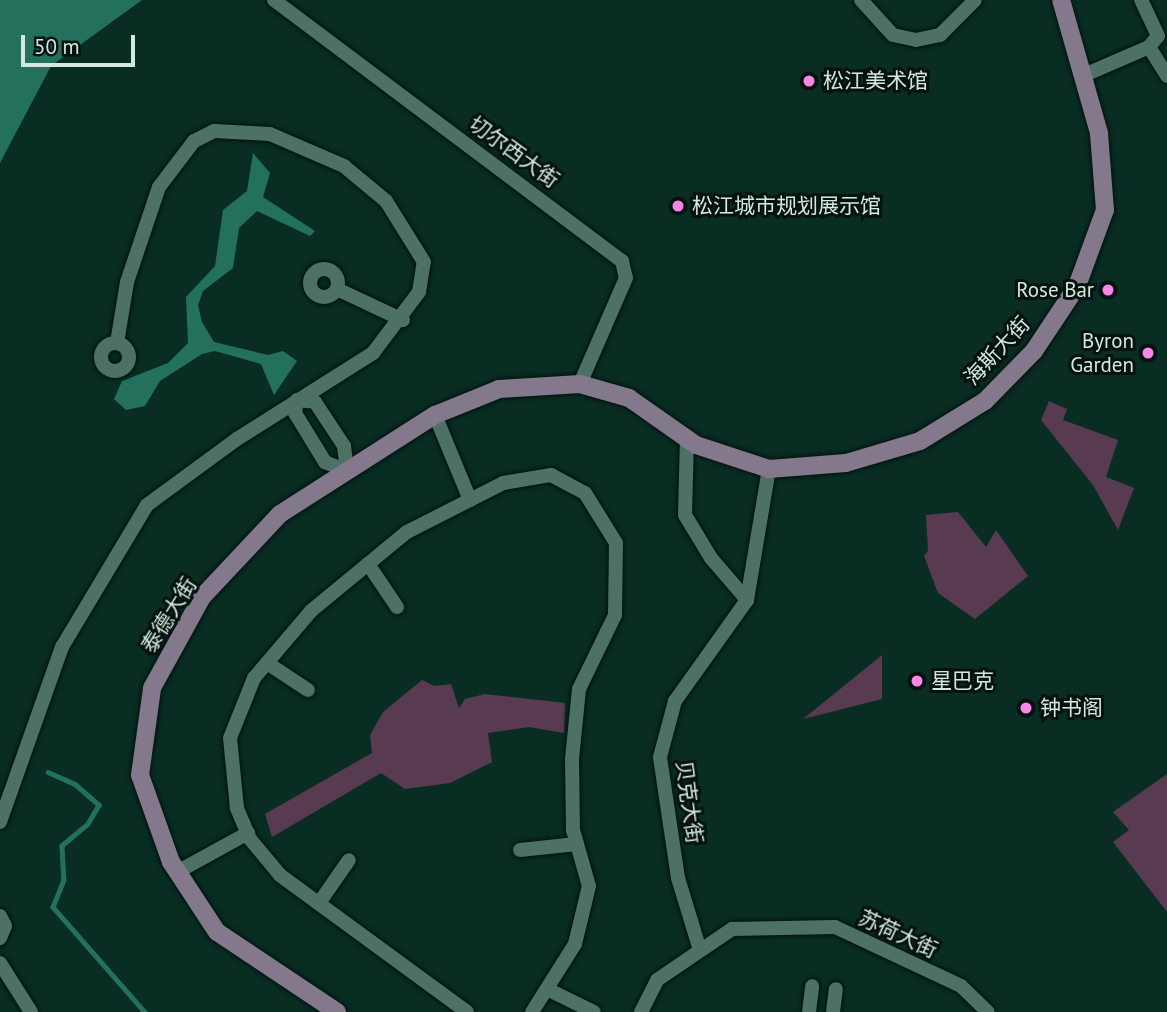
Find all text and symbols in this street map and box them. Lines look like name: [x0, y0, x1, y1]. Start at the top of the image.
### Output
scale bar: [24, 21, 138, 65]
text: 50 m: [34, 33, 80, 60]
place label: 松江美术馆: [823, 68, 928, 94]
marker: 松江美术馆: [801, 73, 817, 89]
street label: 切尔西大街: [464, 111, 564, 193]
place label: 松江城市规划展示馆: [692, 193, 881, 219]
marker: 松江城市规划展示馆: [670, 198, 686, 214]
place label: Rose Bar: [1016, 277, 1094, 303]
marker: Rose Bar: [1100, 282, 1116, 298]
street label: 海斯大街: [959, 312, 1035, 390]
place label: Byron Garden: [1070, 328, 1134, 378]
marker: Byron Garden: [1140, 345, 1156, 361]
street label: 泰德大街: [136, 573, 202, 657]
place label: 星巴克: [931, 668, 994, 694]
marker: 星巴克: [909, 673, 925, 689]
place label: 钟书阁: [1040, 695, 1103, 721]
marker: 钟书阁: [1018, 700, 1034, 716]
street label: 贝克大街: [671, 759, 707, 845]
street label: 苏荷大街: [855, 905, 941, 963]

